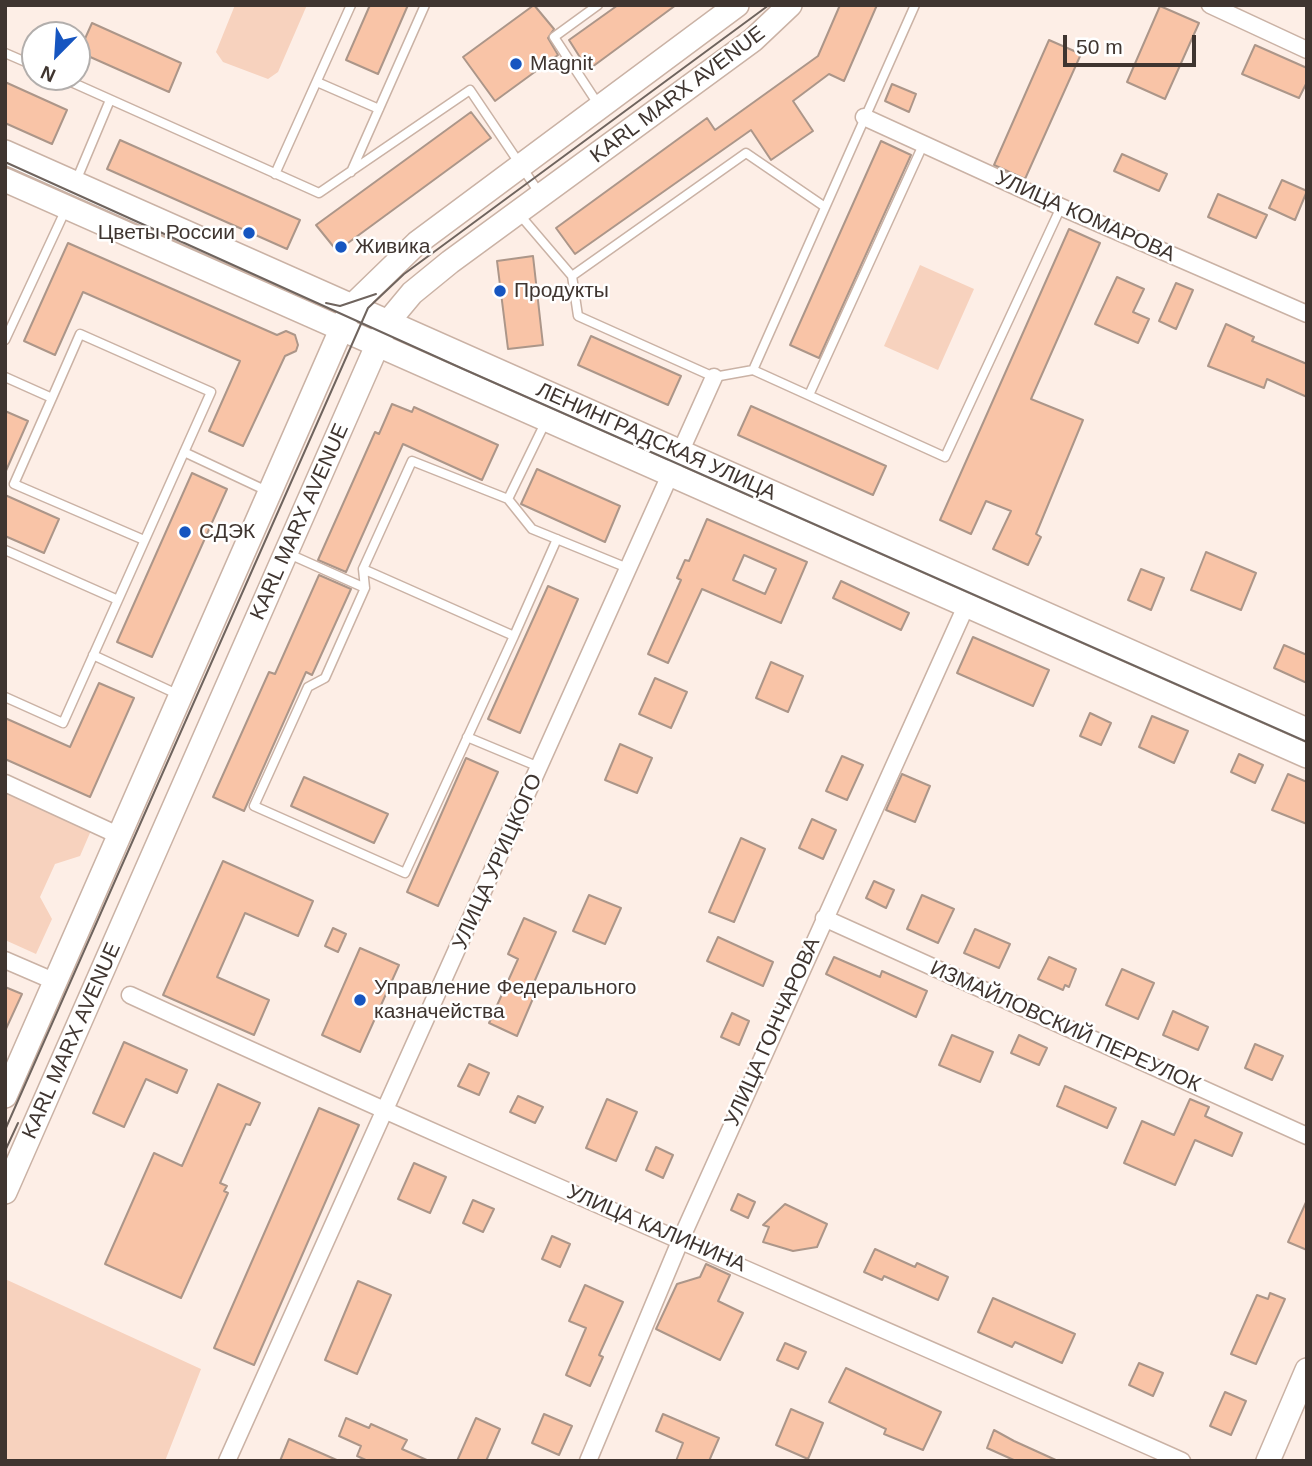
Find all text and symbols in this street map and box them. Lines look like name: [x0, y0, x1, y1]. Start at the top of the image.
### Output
north arrow: [21, 21, 91, 91]
street label: KARL MARX AVENUE: [586, 21, 770, 169]
scale bar: [1067, 21, 1200, 65]
text: 50 m: [1076, 35, 1123, 58]
place label: Magnit: [530, 51, 593, 77]
marker: Magnit: [508, 56, 524, 72]
text: N: [38, 61, 59, 86]
street label: УЛИЦА КОМАРОВА: [991, 166, 1179, 268]
place label: Цветы России: [98, 220, 235, 246]
marker: Цветы России: [241, 225, 257, 241]
place label: Живика: [355, 234, 430, 260]
marker: Живика: [333, 239, 349, 255]
place label: Продукты: [514, 278, 609, 304]
marker: Продукты: [492, 283, 508, 299]
street label: ЛЕНИНГРАДСКАЯ УЛИЦА: [532, 378, 780, 506]
street label: KARL MARX AVENUE: [245, 420, 355, 624]
place label: СДЭК: [199, 519, 255, 545]
marker: СДЭК: [177, 524, 193, 540]
street label: УЛИЦА УРИЦКОГО: [448, 770, 548, 954]
street label: УЛИЦА ГОНЧАРОВА: [720, 934, 826, 1130]
street label: KARL MARX AVENUE: [17, 939, 127, 1143]
street label: ИЗМАЙЛОВСКИЙ ПЕРЕУЛОК: [926, 956, 1204, 1098]
place label: Управление Федерального казначейства: [374, 975, 636, 1025]
marker: Управление Федерального казначейства: [352, 992, 368, 1008]
street label: УЛИЦА КАЛИНИНА: [563, 1180, 749, 1278]

